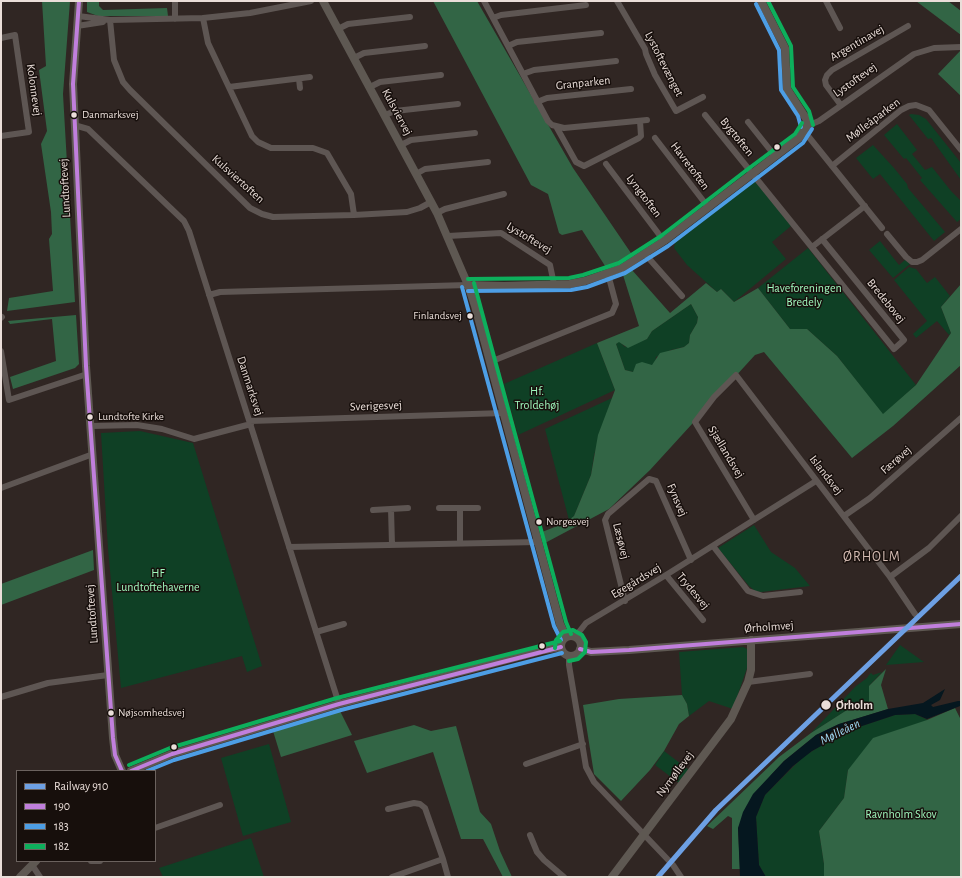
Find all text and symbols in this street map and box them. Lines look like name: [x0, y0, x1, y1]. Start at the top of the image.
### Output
street label: Argentinavej: [827, 22, 887, 64]
street label: Lystoftevænget: [641, 29, 687, 99]
street label: Lystoftevej: [830, 60, 880, 100]
street label: Kolonnevej: [23, 63, 45, 117]
street label: Granparken: [555, 73, 611, 93]
street label: Kulsviervej: [379, 86, 415, 138]
street label: Mølleåparken: [843, 95, 903, 145]
place label: Danmarksvej: [82, 108, 139, 122]
marker: Danmarksvej: [69, 110, 79, 120]
street label: Bygtoften: [717, 115, 757, 159]
street label: Havretoften: [667, 139, 713, 193]
unlabelled marker: [772, 142, 782, 152]
street label: Kulsviertoften: [209, 152, 267, 206]
street label: Lundtoftevej: [56, 158, 74, 218]
street label: Lyngtoften: [623, 172, 665, 220]
street label: Lystoftevej: [504, 219, 554, 257]
street label: Bredebovej: [864, 276, 908, 326]
park label: Haveforeningen Bredely: [766, 281, 842, 309]
place label: Finlandsvej: [413, 309, 462, 323]
marker: Finlandsvej: [465, 311, 475, 321]
street label: Danmarksvej: [234, 354, 266, 418]
park label: Hf. Troldehøj: [515, 384, 559, 412]
street label: Sverigesvej: [350, 398, 402, 414]
place label: Lundtofte Kirke: [98, 410, 164, 424]
marker: Lundtofte Kirke: [85, 412, 95, 422]
street label: Sjællandsvej: [705, 423, 747, 481]
street label: Færøvej: [878, 443, 914, 477]
street label: Islandsvej: [806, 452, 846, 498]
street label: Fynsvej: [664, 481, 690, 519]
place label: Norgesvej: [546, 515, 589, 529]
marker: Norgesvej: [534, 517, 544, 527]
street label: Læsøvej: [610, 521, 632, 561]
district label: ØRHOLM: [843, 549, 901, 565]
street label: Egegårdsvej: [608, 560, 664, 602]
park label: HF Lundtoftehaverne: [116, 566, 200, 594]
street label: Trydesvej: [673, 570, 713, 612]
street label: Lundtoftevej: [83, 584, 101, 644]
street label: Ørholmvej: [744, 618, 794, 636]
unlabelled marker: [537, 641, 547, 651]
marker: Ørholm: [819, 698, 833, 712]
place label: Ørholm: [836, 698, 873, 712]
place label: Nøjsomhedsvej: [118, 706, 185, 720]
marker: Nøjsomhedsvej: [106, 708, 116, 718]
water label: Mølleåen: [817, 716, 863, 748]
unlabelled marker: [169, 742, 179, 752]
street label: Nymøllevej: [653, 748, 697, 800]
legend: [16, 770, 156, 862]
text: Railway 910: [54, 780, 108, 792]
text: 190: [54, 800, 70, 812]
park label: Ravnholm Skov: [865, 807, 937, 821]
text: 183: [54, 820, 69, 832]
text: 182: [54, 840, 69, 852]

